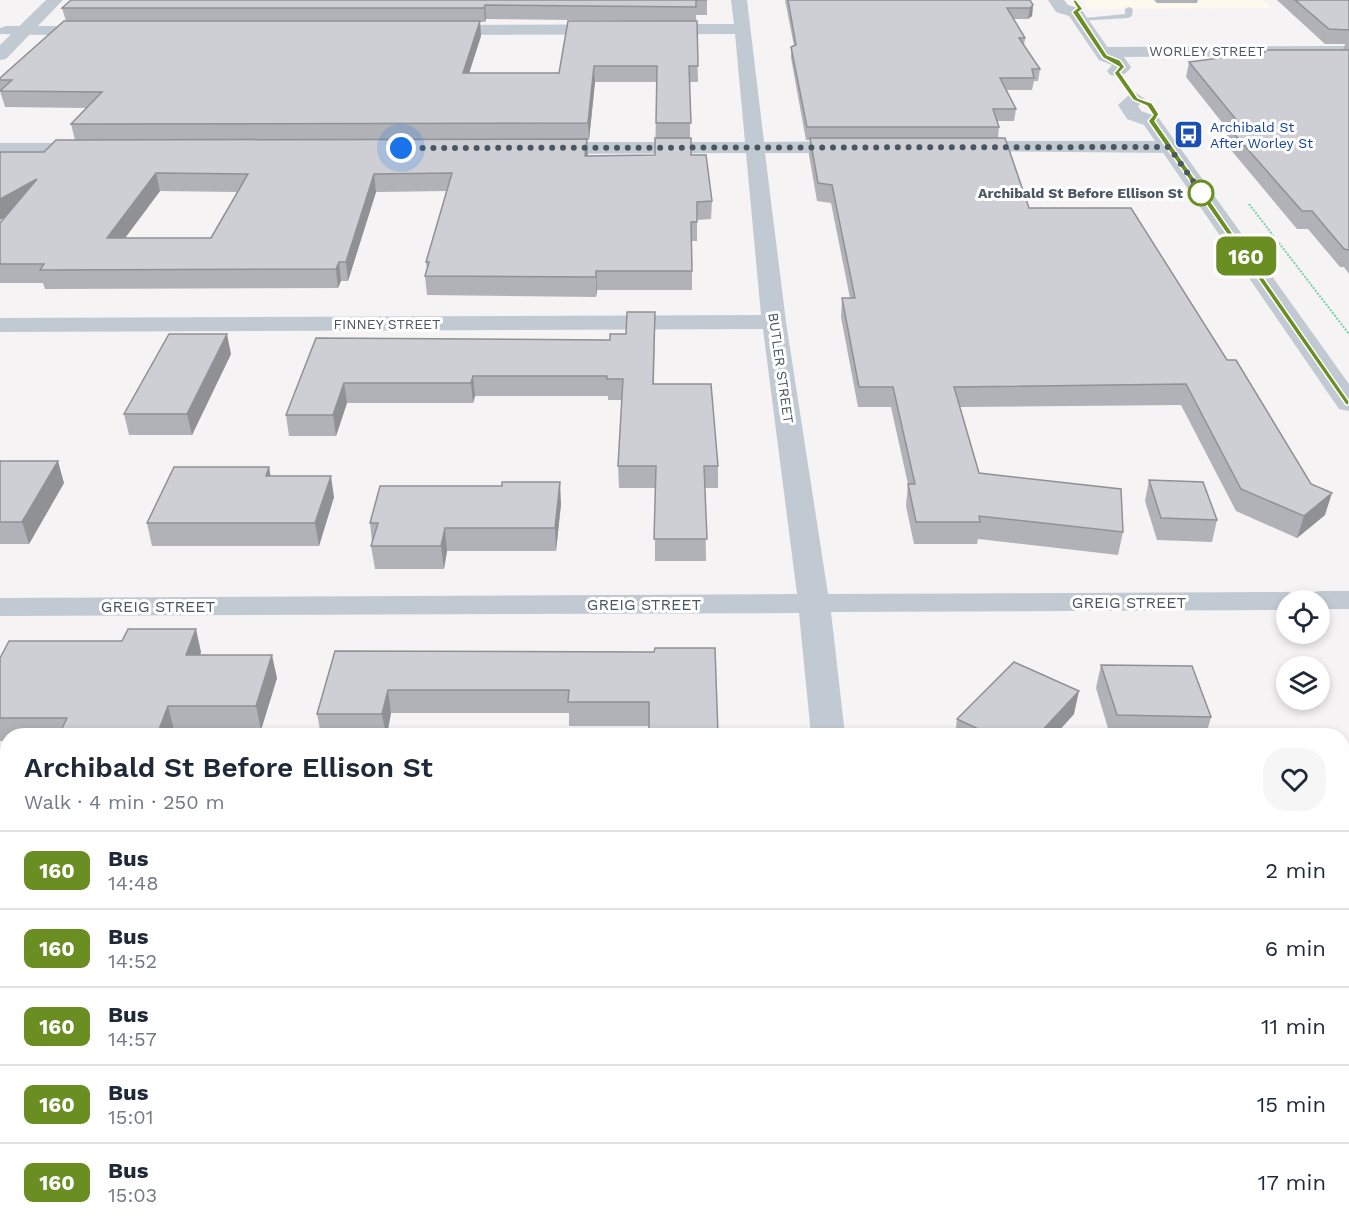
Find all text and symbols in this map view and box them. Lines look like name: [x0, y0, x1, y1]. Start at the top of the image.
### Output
street label: WORLEY STREET: [1149, 43, 1265, 59]
bus stop icon: Archibald St After Worley St: [1173, 119, 1205, 151]
place label: Archibald St After Worley St: [1210, 119, 1313, 151]
your location: [386, 133, 416, 163]
marker: Archibald St Before Ellison St: [1188, 180, 1214, 206]
place label: Archibald St Before Ellison St: [978, 185, 1183, 201]
line badge: 160: [1212, 236, 1280, 276]
text: 160: [1228, 244, 1264, 269]
street label: BUTLER STREET: [765, 312, 797, 425]
street label: FINNEY STREET: [333, 316, 441, 332]
map controls: [1276, 590, 1330, 710]
button: locate: [1276, 590, 1330, 644]
street label: GREIG STREET: [1072, 593, 1187, 612]
street label: GREIG STREET: [587, 595, 702, 614]
street label: GREIG STREET: [101, 597, 216, 616]
button: layers: [1276, 656, 1330, 710]
button: heart: [1263, 748, 1326, 811]
text: Archibald St Before Ellison St: [24, 751, 433, 784]
text: Walk · 4 min · 250 m: [24, 790, 225, 814]
text: Bus: [108, 846, 148, 871]
text: 160: [39, 858, 75, 883]
text: 2 min: [1265, 858, 1326, 883]
text: 14:48: [108, 871, 158, 895]
text: Bus: [108, 924, 148, 949]
text: 160: [39, 936, 75, 961]
text: 6 min: [1265, 936, 1326, 961]
text: 14:52: [108, 949, 157, 973]
text: Bus: [108, 1002, 148, 1027]
text: 160: [39, 1014, 75, 1039]
text: 11 min: [1261, 1014, 1326, 1039]
text: 14:57: [108, 1027, 157, 1051]
text: Bus: [108, 1080, 148, 1105]
text: 160: [39, 1092, 75, 1117]
text: 15 min: [1257, 1092, 1326, 1117]
text: 15:01: [108, 1105, 154, 1129]
text: Bus: [108, 1158, 148, 1183]
text: 160: [39, 1170, 75, 1195]
text: 17 min: [1258, 1170, 1326, 1195]
text: 15:03: [108, 1183, 157, 1207]

